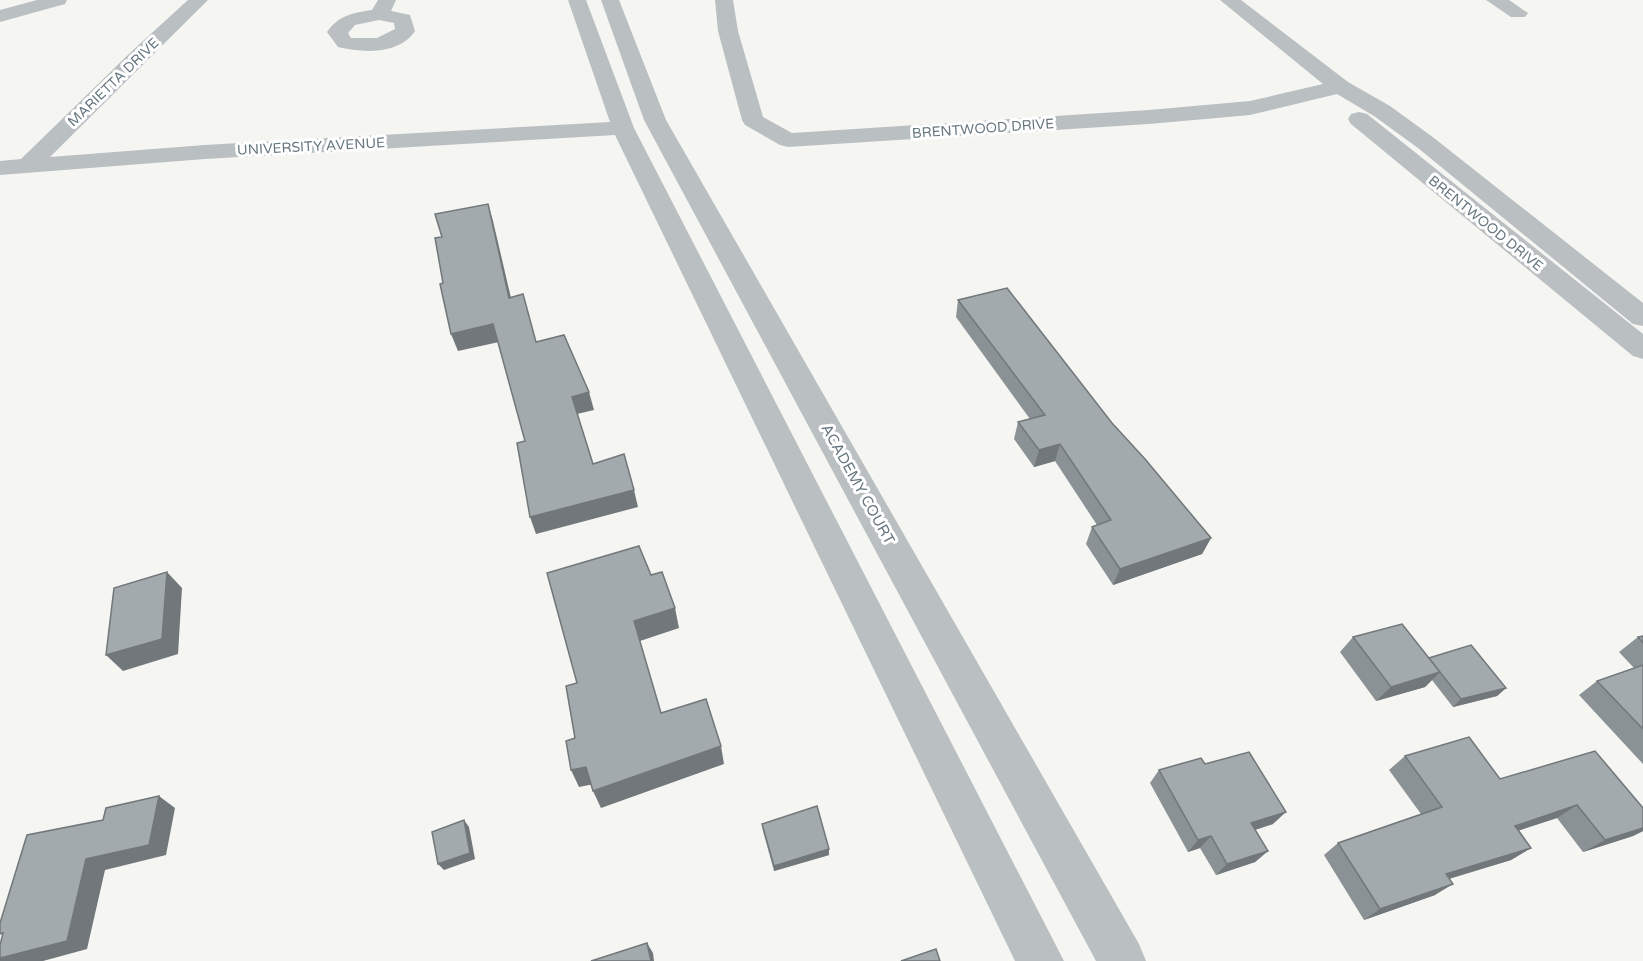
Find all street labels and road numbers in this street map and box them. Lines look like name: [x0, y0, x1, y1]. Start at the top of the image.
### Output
street label: MARIETTA DRIVE: [64, 34, 163, 130]
street label: BRENTWOOD DRIVE: [911, 115, 1055, 142]
street label: UNIVERSITY AVENUE: [237, 134, 385, 159]
street label: BRENTWOOD DRIVE: [1425, 172, 1546, 275]
street label: ACADEMY COURT: [817, 421, 899, 547]

